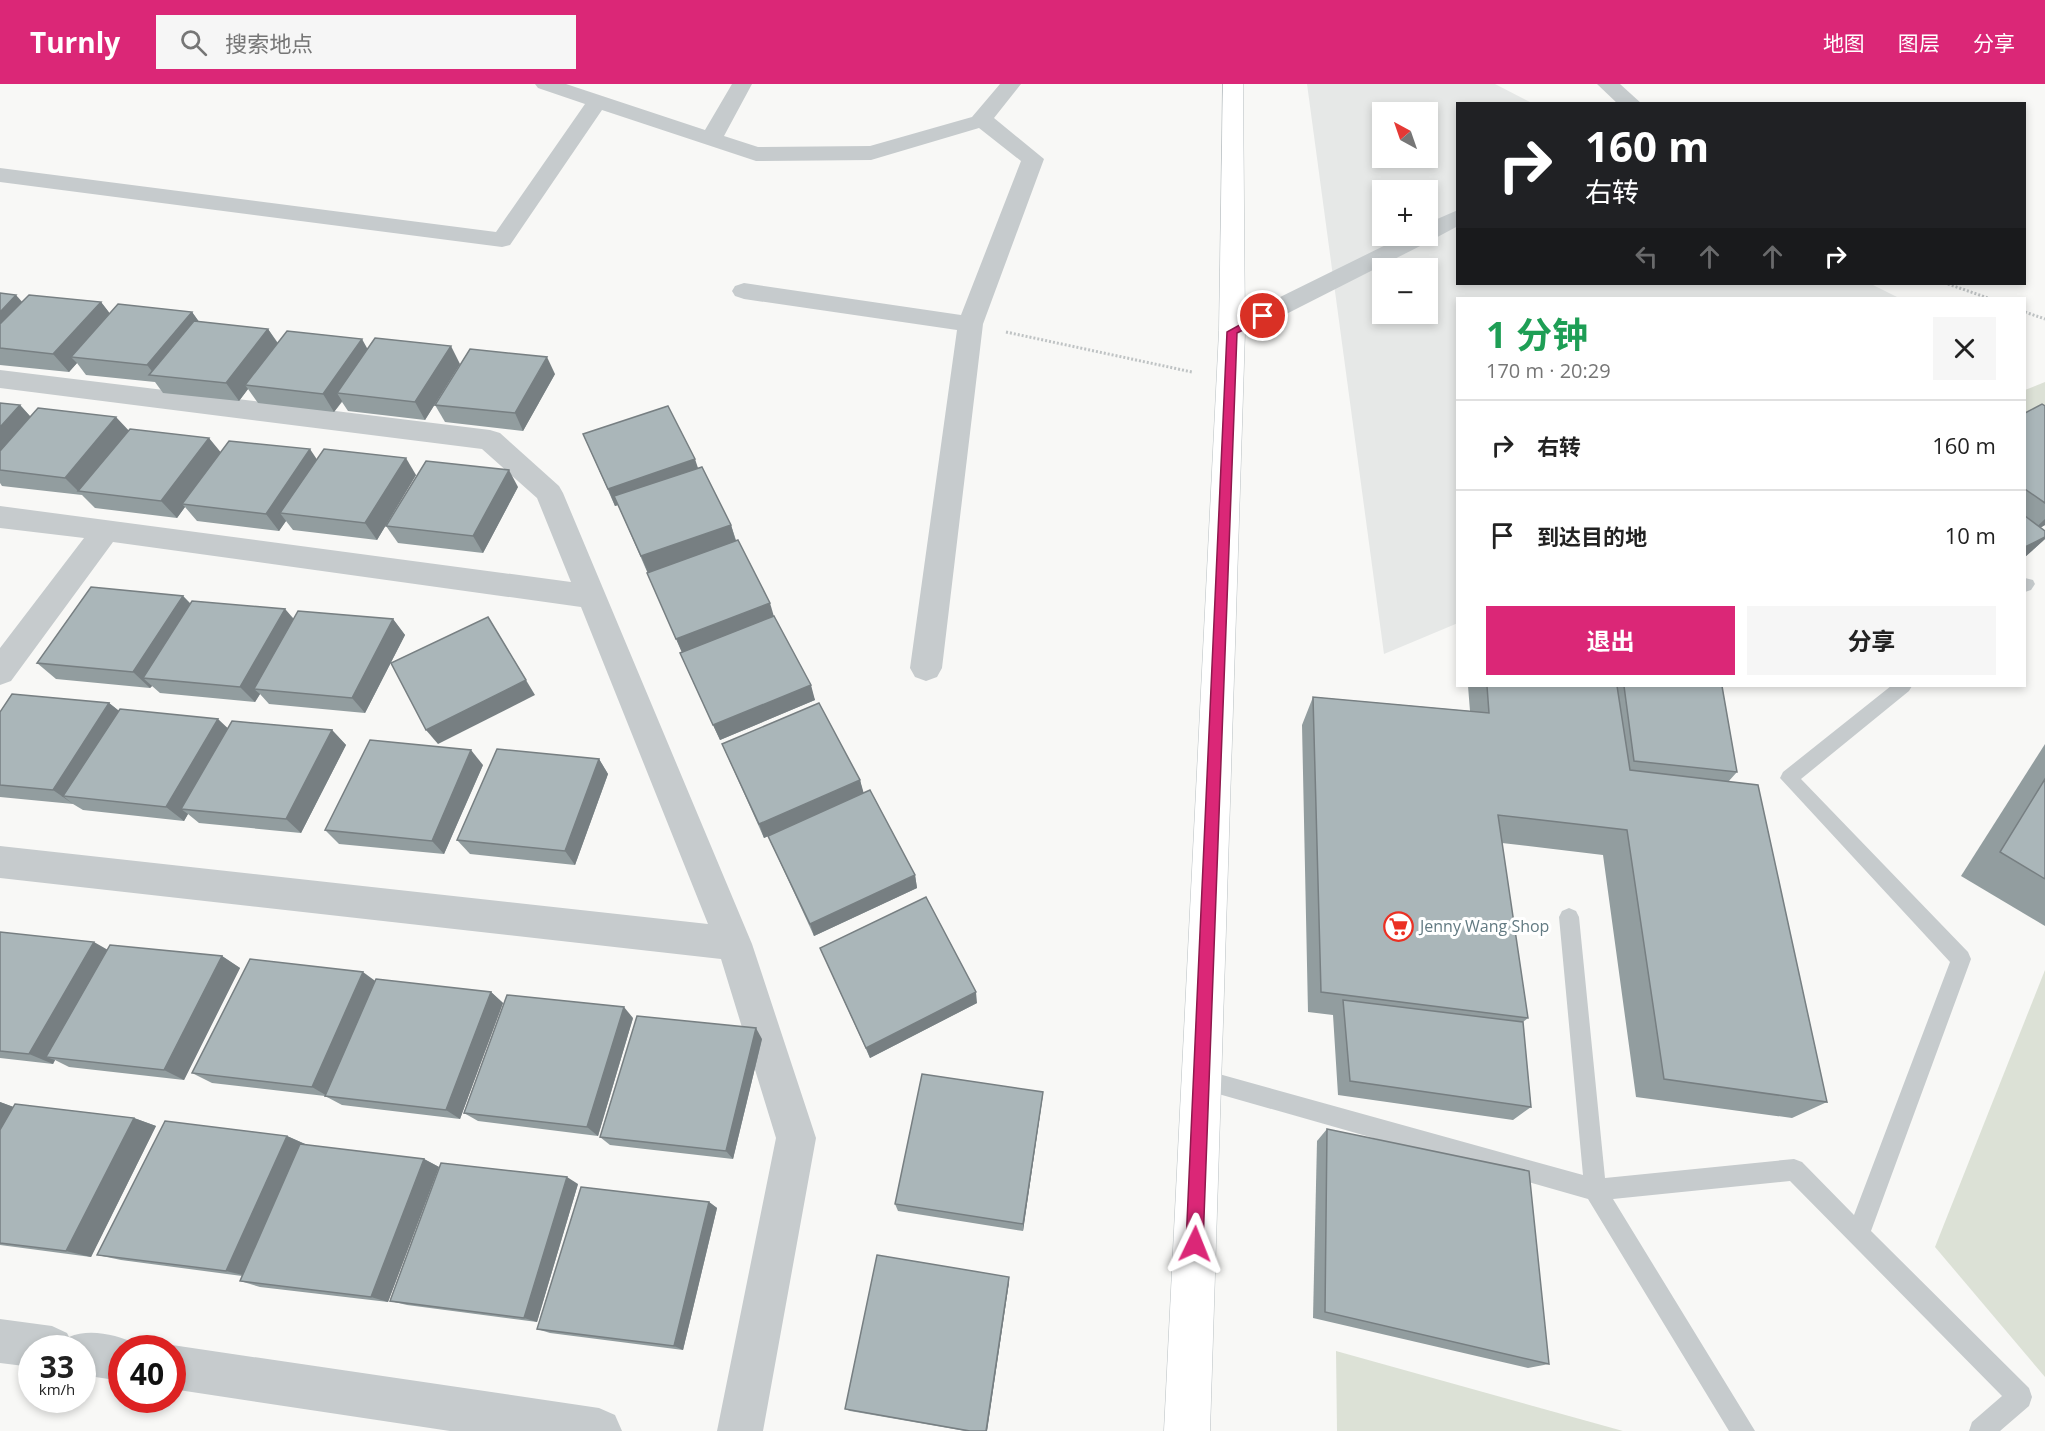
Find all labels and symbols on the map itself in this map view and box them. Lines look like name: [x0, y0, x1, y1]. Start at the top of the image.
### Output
north arrow: [1372, 102, 1438, 168]
pin: [1237, 290, 1288, 341]
supermarket icon: Jenny Wang Shop: [1383, 910, 1415, 942]
place label: Jenny Wang Shop: [1418, 915, 1549, 937]
position arrow: [1163, 1212, 1227, 1276]
speed limit sign: 40: [108, 1335, 186, 1413]

